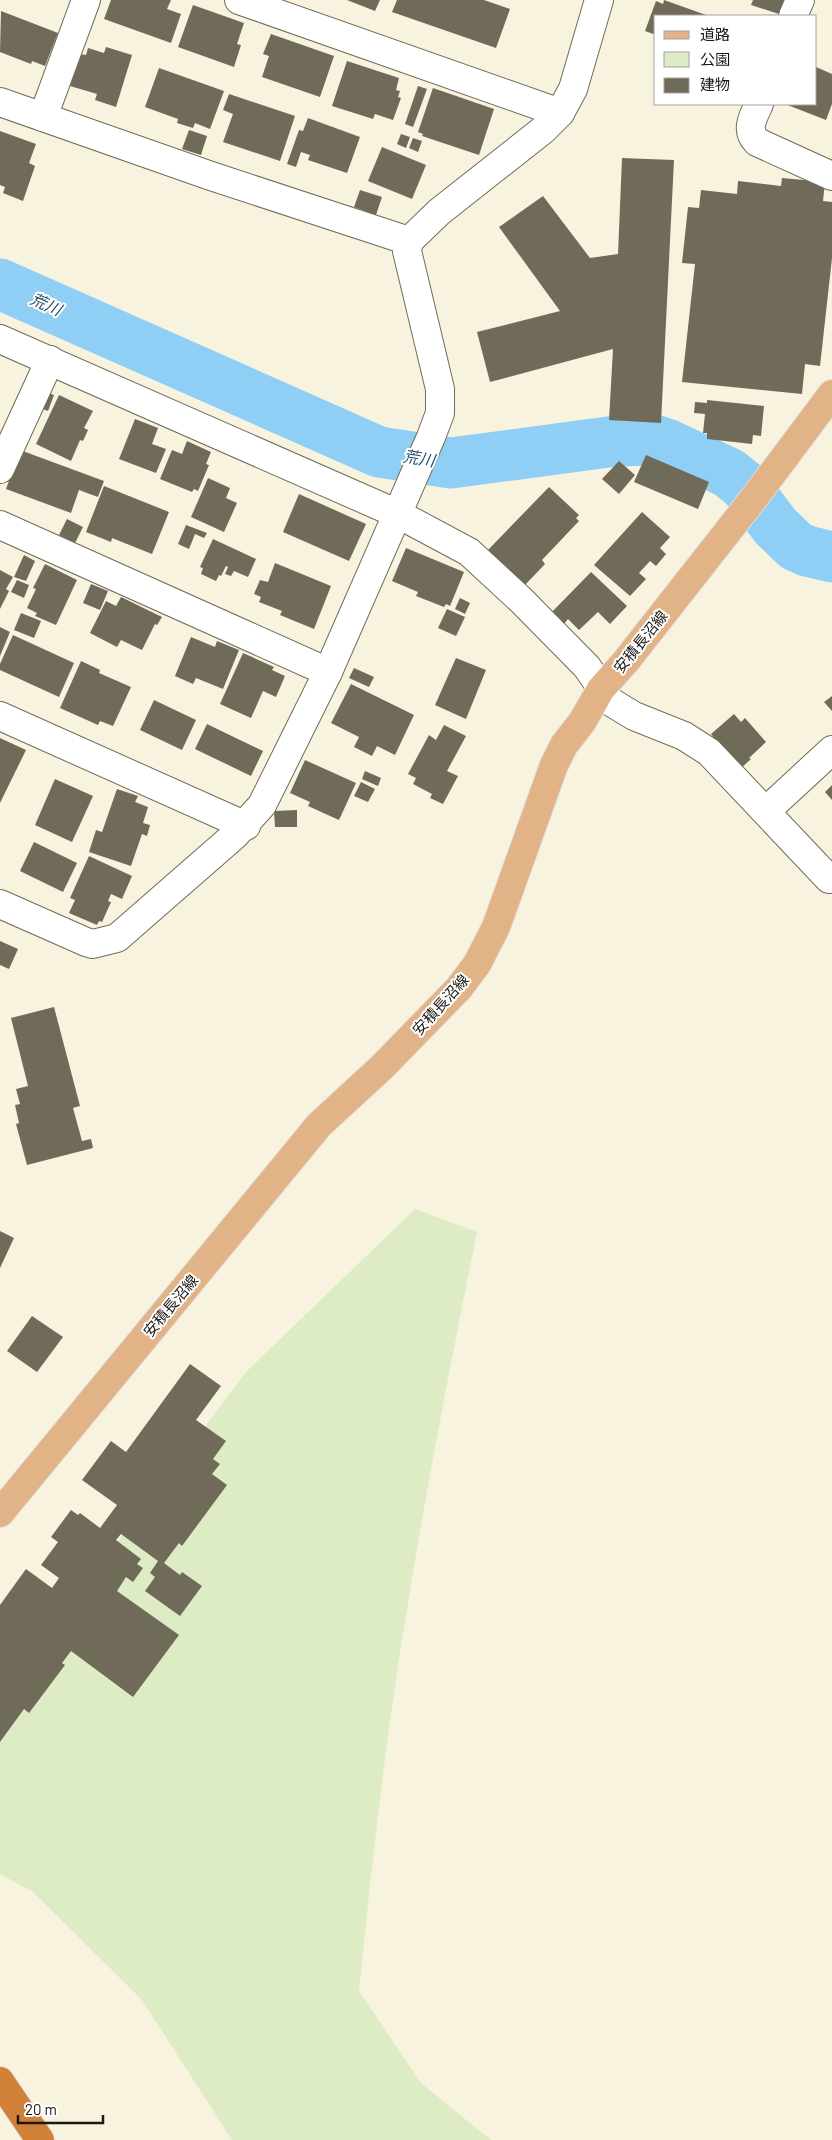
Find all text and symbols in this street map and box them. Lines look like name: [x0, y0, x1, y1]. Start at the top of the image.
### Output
legend: [654, 15, 817, 105]
text: 道路: [700, 25, 730, 43]
text: 公園: [700, 50, 730, 68]
text: 建物: [700, 75, 730, 93]
water label: 荒川: [28, 288, 67, 320]
water label: 荒川: [402, 446, 438, 470]
street label: 安積長沼線: [610, 607, 671, 676]
street label: 安積長沼線: [408, 970, 472, 1038]
street label: 安積長沼線: [139, 1271, 201, 1340]
scale bar: [18, 2092, 102, 2124]
text: 20 m: [25, 2100, 57, 2118]

